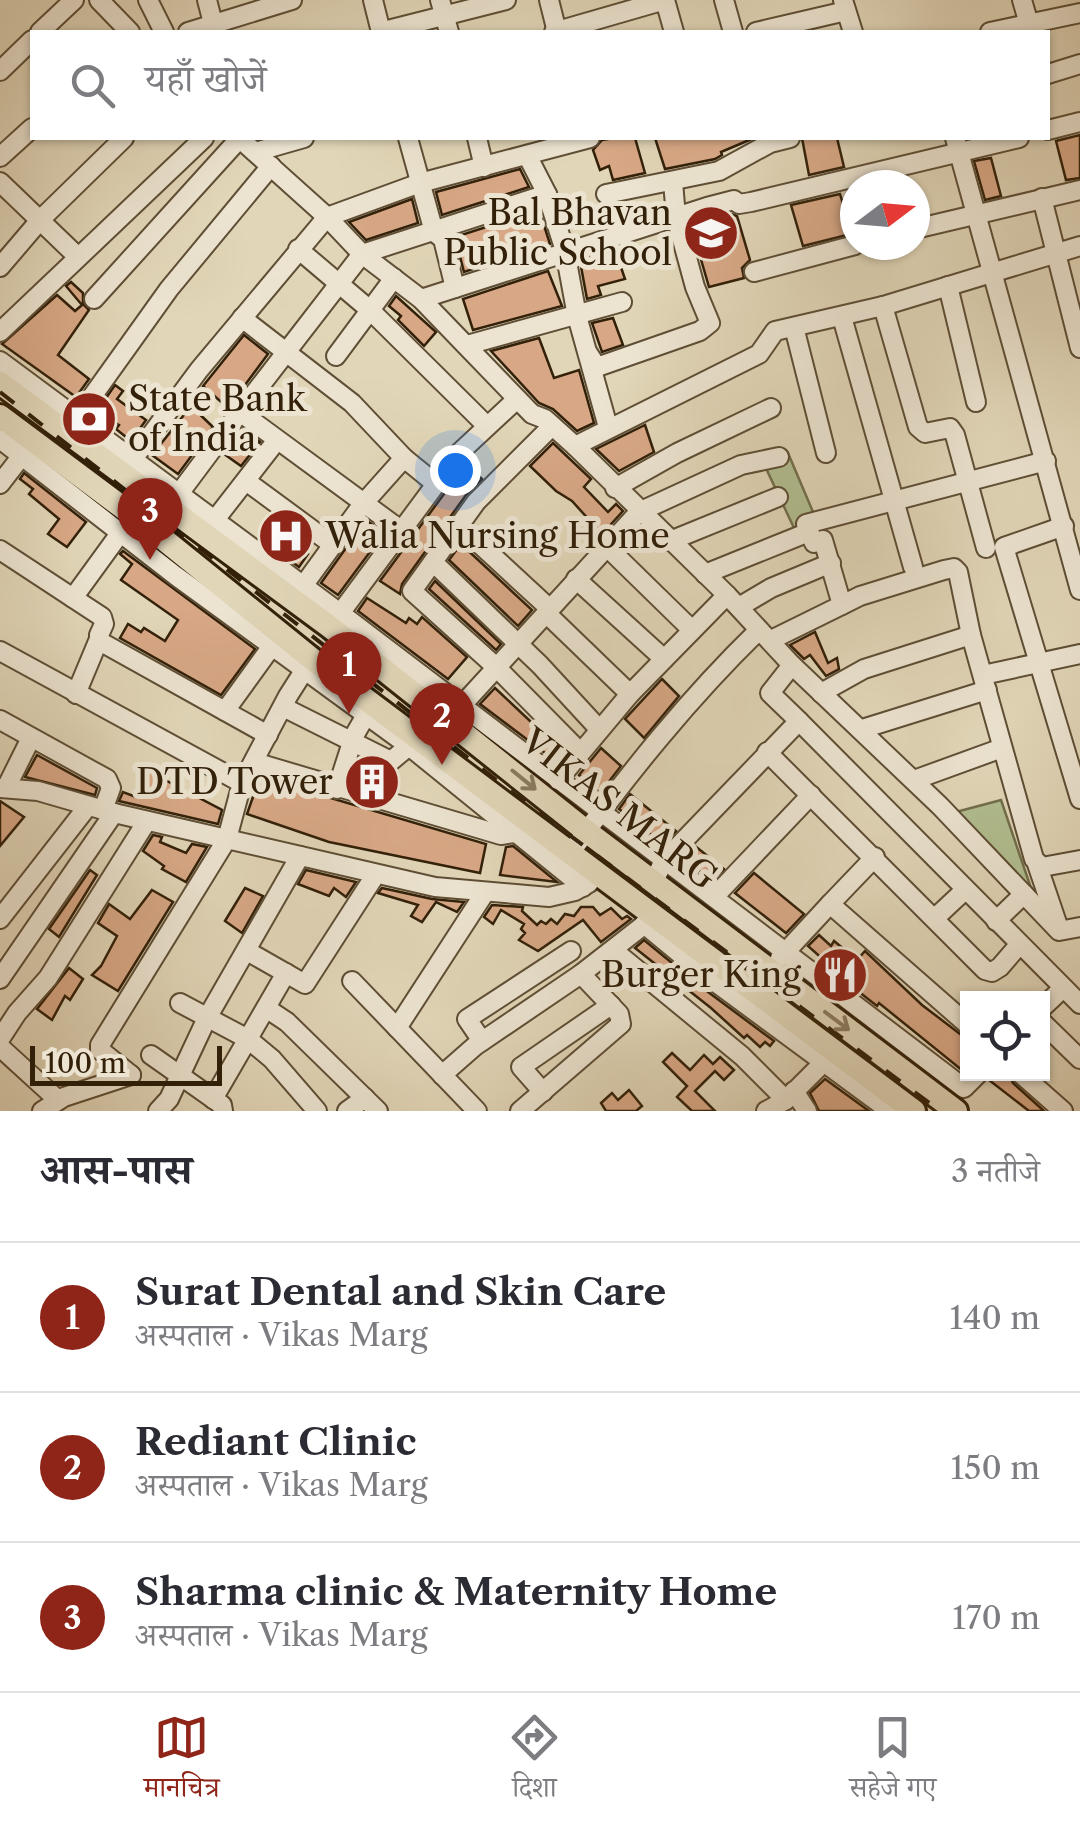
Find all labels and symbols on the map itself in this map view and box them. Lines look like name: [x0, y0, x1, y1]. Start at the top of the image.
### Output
north arrow: [840, 170, 930, 260]
place label: Bal Bhavan Public School: [443, 191, 672, 274]
school or university icon: Bal Bhavan Public School: [681, 203, 741, 263]
place label: State Bank of India: [128, 377, 308, 460]
bank icon: State Bank of India: [59, 389, 119, 449]
your location: [430, 445, 481, 496]
pin: 3: [118, 478, 182, 560]
hospital icon: Walia Nursing Home: [256, 506, 316, 566]
place label: Walia Nursing Home: [324, 514, 670, 557]
pin: 1: [316, 632, 382, 714]
pin: 2: [410, 682, 474, 765]
street label: VIKAS MARG: [512, 718, 726, 898]
building icon: DTD Tower: [342, 752, 402, 812]
place label: DTD Tower: [136, 760, 333, 803]
one-way arrow: [510, 769, 537, 790]
restaurant icon: Burger King: [810, 945, 870, 1005]
place label: Burger King: [601, 953, 802, 996]
one-way arrow: [823, 1010, 850, 1031]
scale bar: [30, 1041, 222, 1086]

